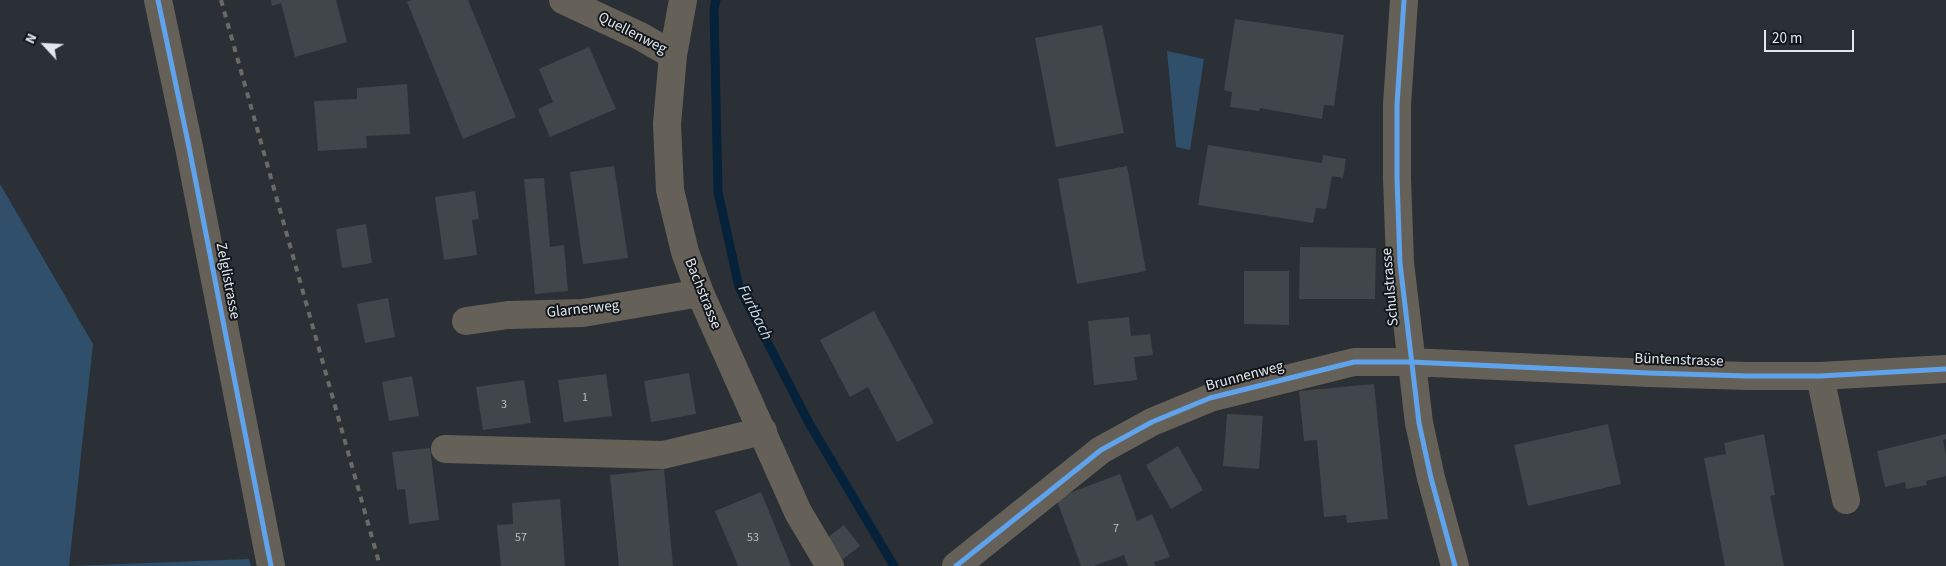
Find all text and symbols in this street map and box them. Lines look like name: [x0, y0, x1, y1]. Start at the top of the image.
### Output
street label: Quellenweg: [595, 9, 669, 59]
north arrow: [20, 20, 70, 70]
scale bar: [1766, 20, 1856, 52]
text: 20 m: [1772, 28, 1802, 49]
text: N: [20, 30, 42, 47]
street label: Zelglistrasse: [211, 241, 243, 321]
street label: Schulstrasse: [1379, 247, 1403, 327]
street label: Bachstrasse: [680, 256, 724, 332]
water label: Furtbach: [732, 282, 776, 344]
street label: Glarnerweg: [546, 297, 620, 323]
street label: Büntenstrasse: [1634, 350, 1724, 372]
street label: Brunnenweg: [1204, 358, 1286, 396]
house number: 1: [582, 391, 588, 405]
house number: 3: [501, 398, 507, 412]
house number: 7: [1113, 522, 1119, 536]
house number: 57: [515, 531, 527, 545]
house number: 53: [747, 531, 759, 545]

